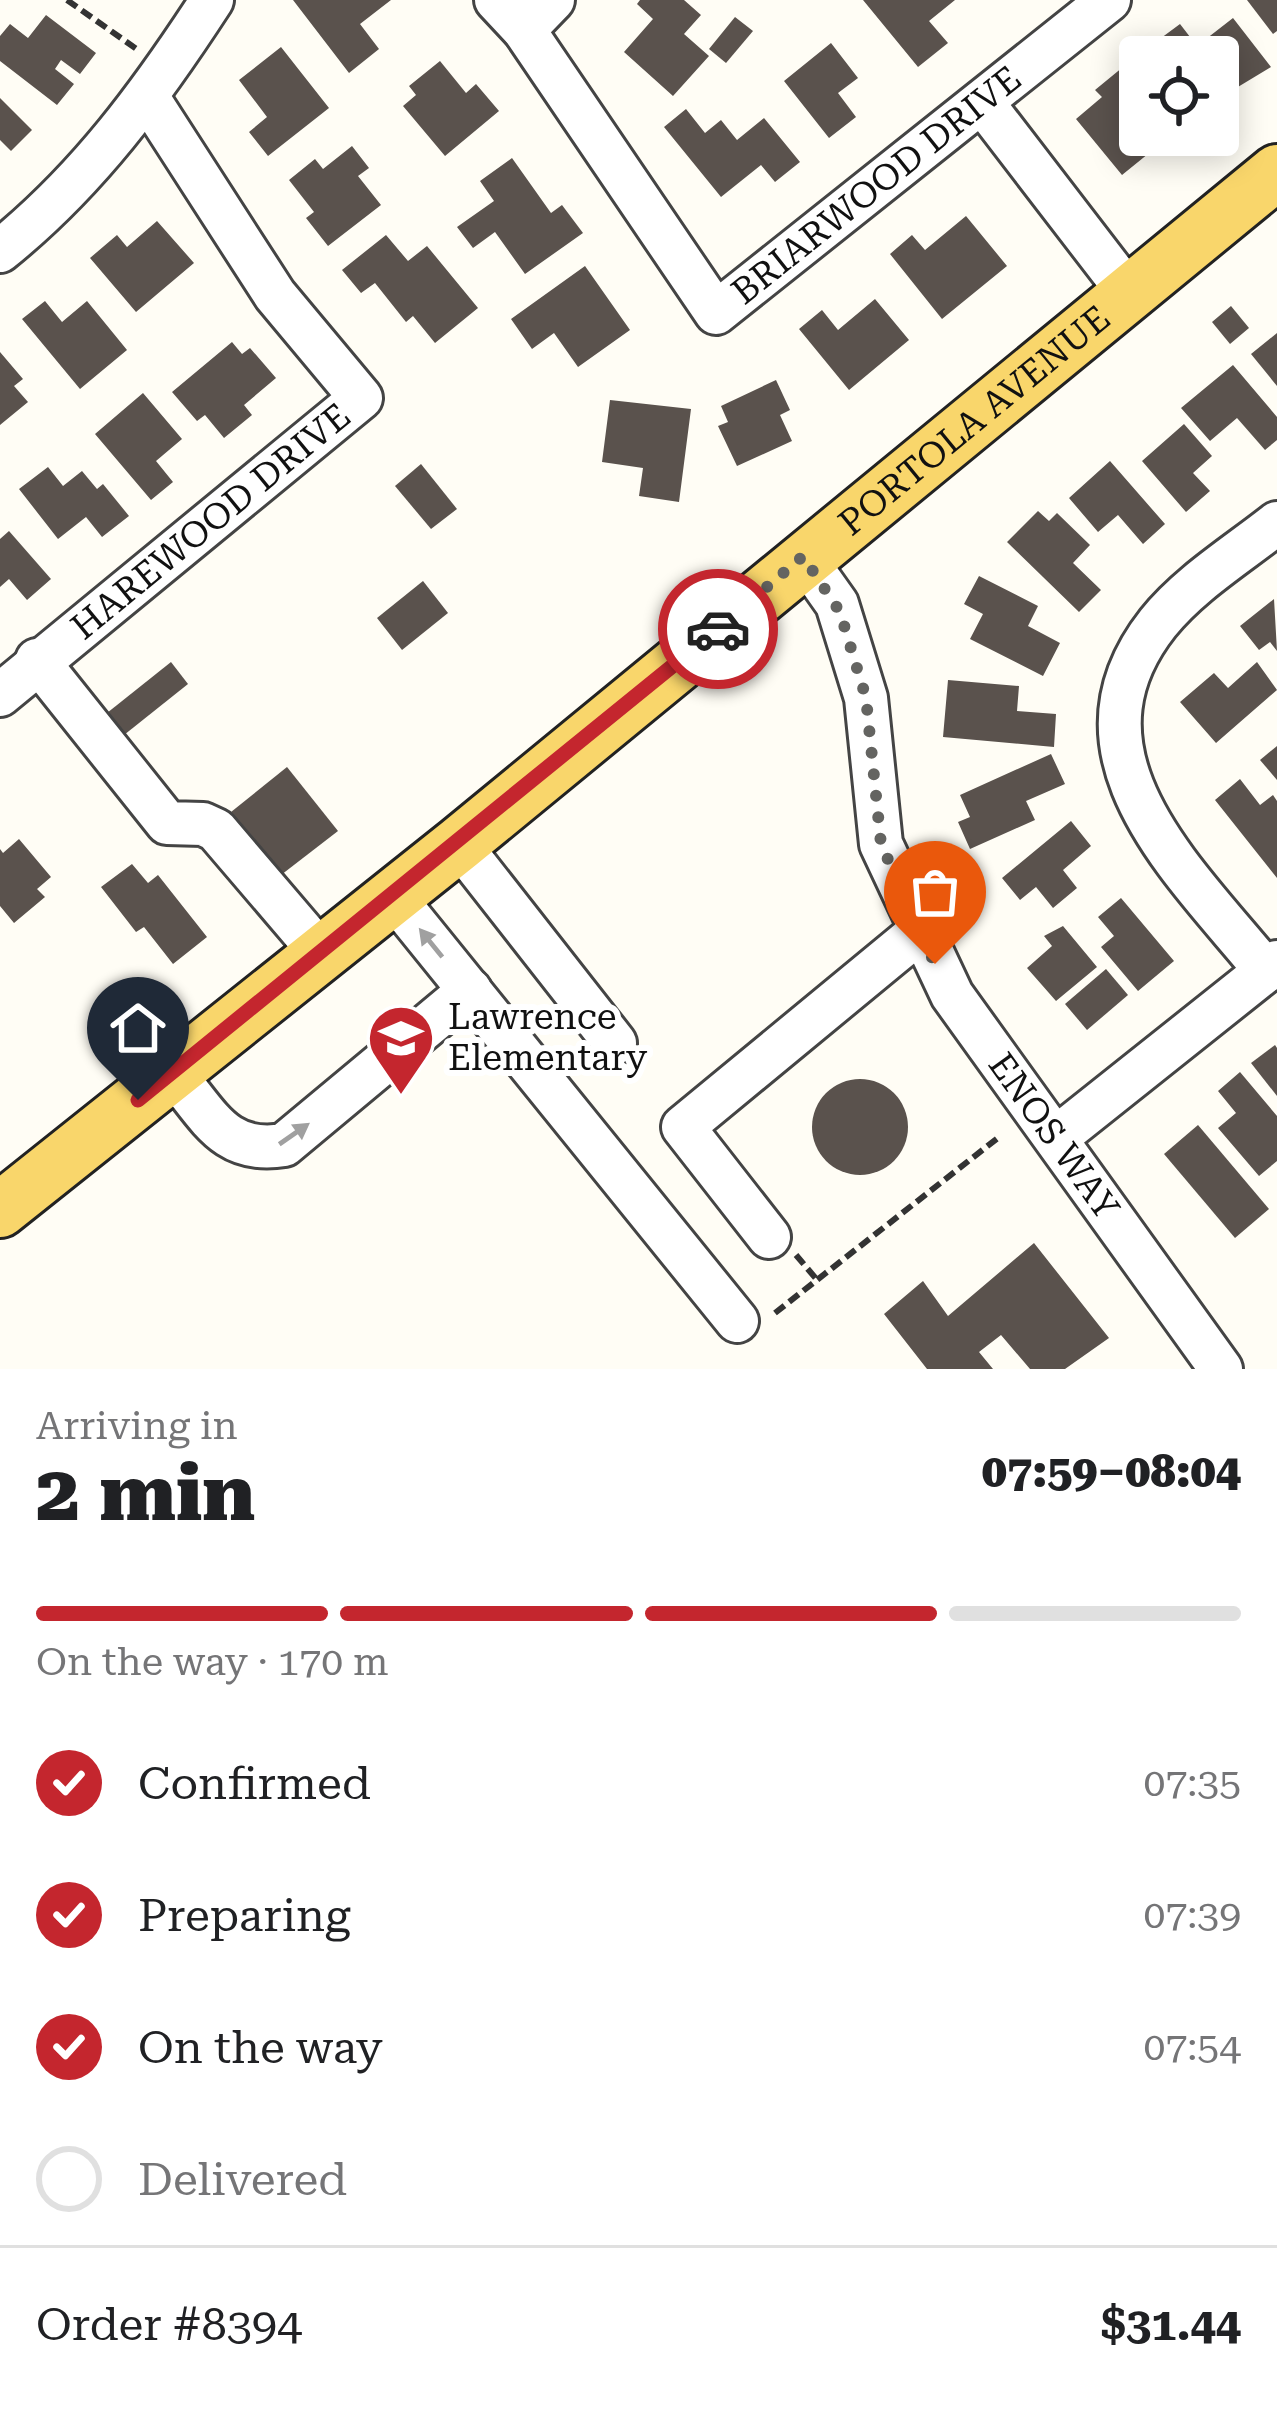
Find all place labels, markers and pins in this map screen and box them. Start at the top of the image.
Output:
pin [884,841,986,964]
pin [87,977,189,1100]
place label: Lawrence Elementary [448,996,648,1079]
school or university icon: Lawrence Elementary [366,1003,436,1097]

